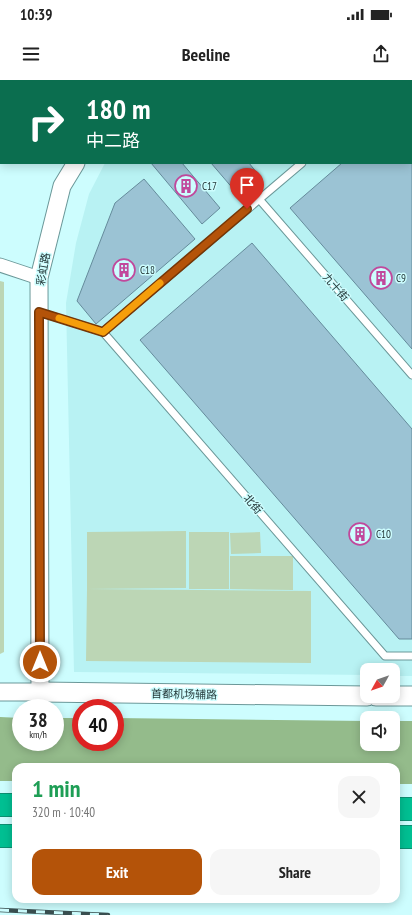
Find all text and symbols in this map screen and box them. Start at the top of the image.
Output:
text: 10:39 [20,5,52,24]
icon: menu [20,43,42,65]
text: Beeline [182,43,230,66]
icon: share [370,43,392,65]
text: 180 m [86,90,150,127]
icon: right [20,96,72,148]
text: 中二路 [86,129,140,152]
pin [230,168,264,209]
building icon: C17 [173,173,199,199]
icon: arrive [236,174,258,196]
place label: C17 [202,179,217,193]
street label: 彩虹路 [33,252,53,286]
building icon: C18 [111,257,137,283]
place label: C18 [140,263,155,277]
building icon: C9 [368,265,394,291]
street label: 九十街 [320,270,352,304]
place label: C9 [396,271,406,285]
street label: 北街 [241,491,265,517]
building icon: C10 [347,521,373,547]
place label: C10 [376,527,391,541]
position arrow [19,641,61,683]
north arrow [360,663,400,703]
map controls [360,663,400,751]
street label: 首都机场辅路 [151,686,217,702]
speed limit sign: 40 [72,699,124,751]
text: 38 [28,707,48,733]
button: sound [360,711,400,751]
text: km/h [29,728,47,741]
text: 1 min [32,773,80,804]
button: close [338,776,380,818]
text: 320 m · 10:40 [32,804,95,821]
button: Exit [32,849,202,895]
button: Share [210,849,380,895]

